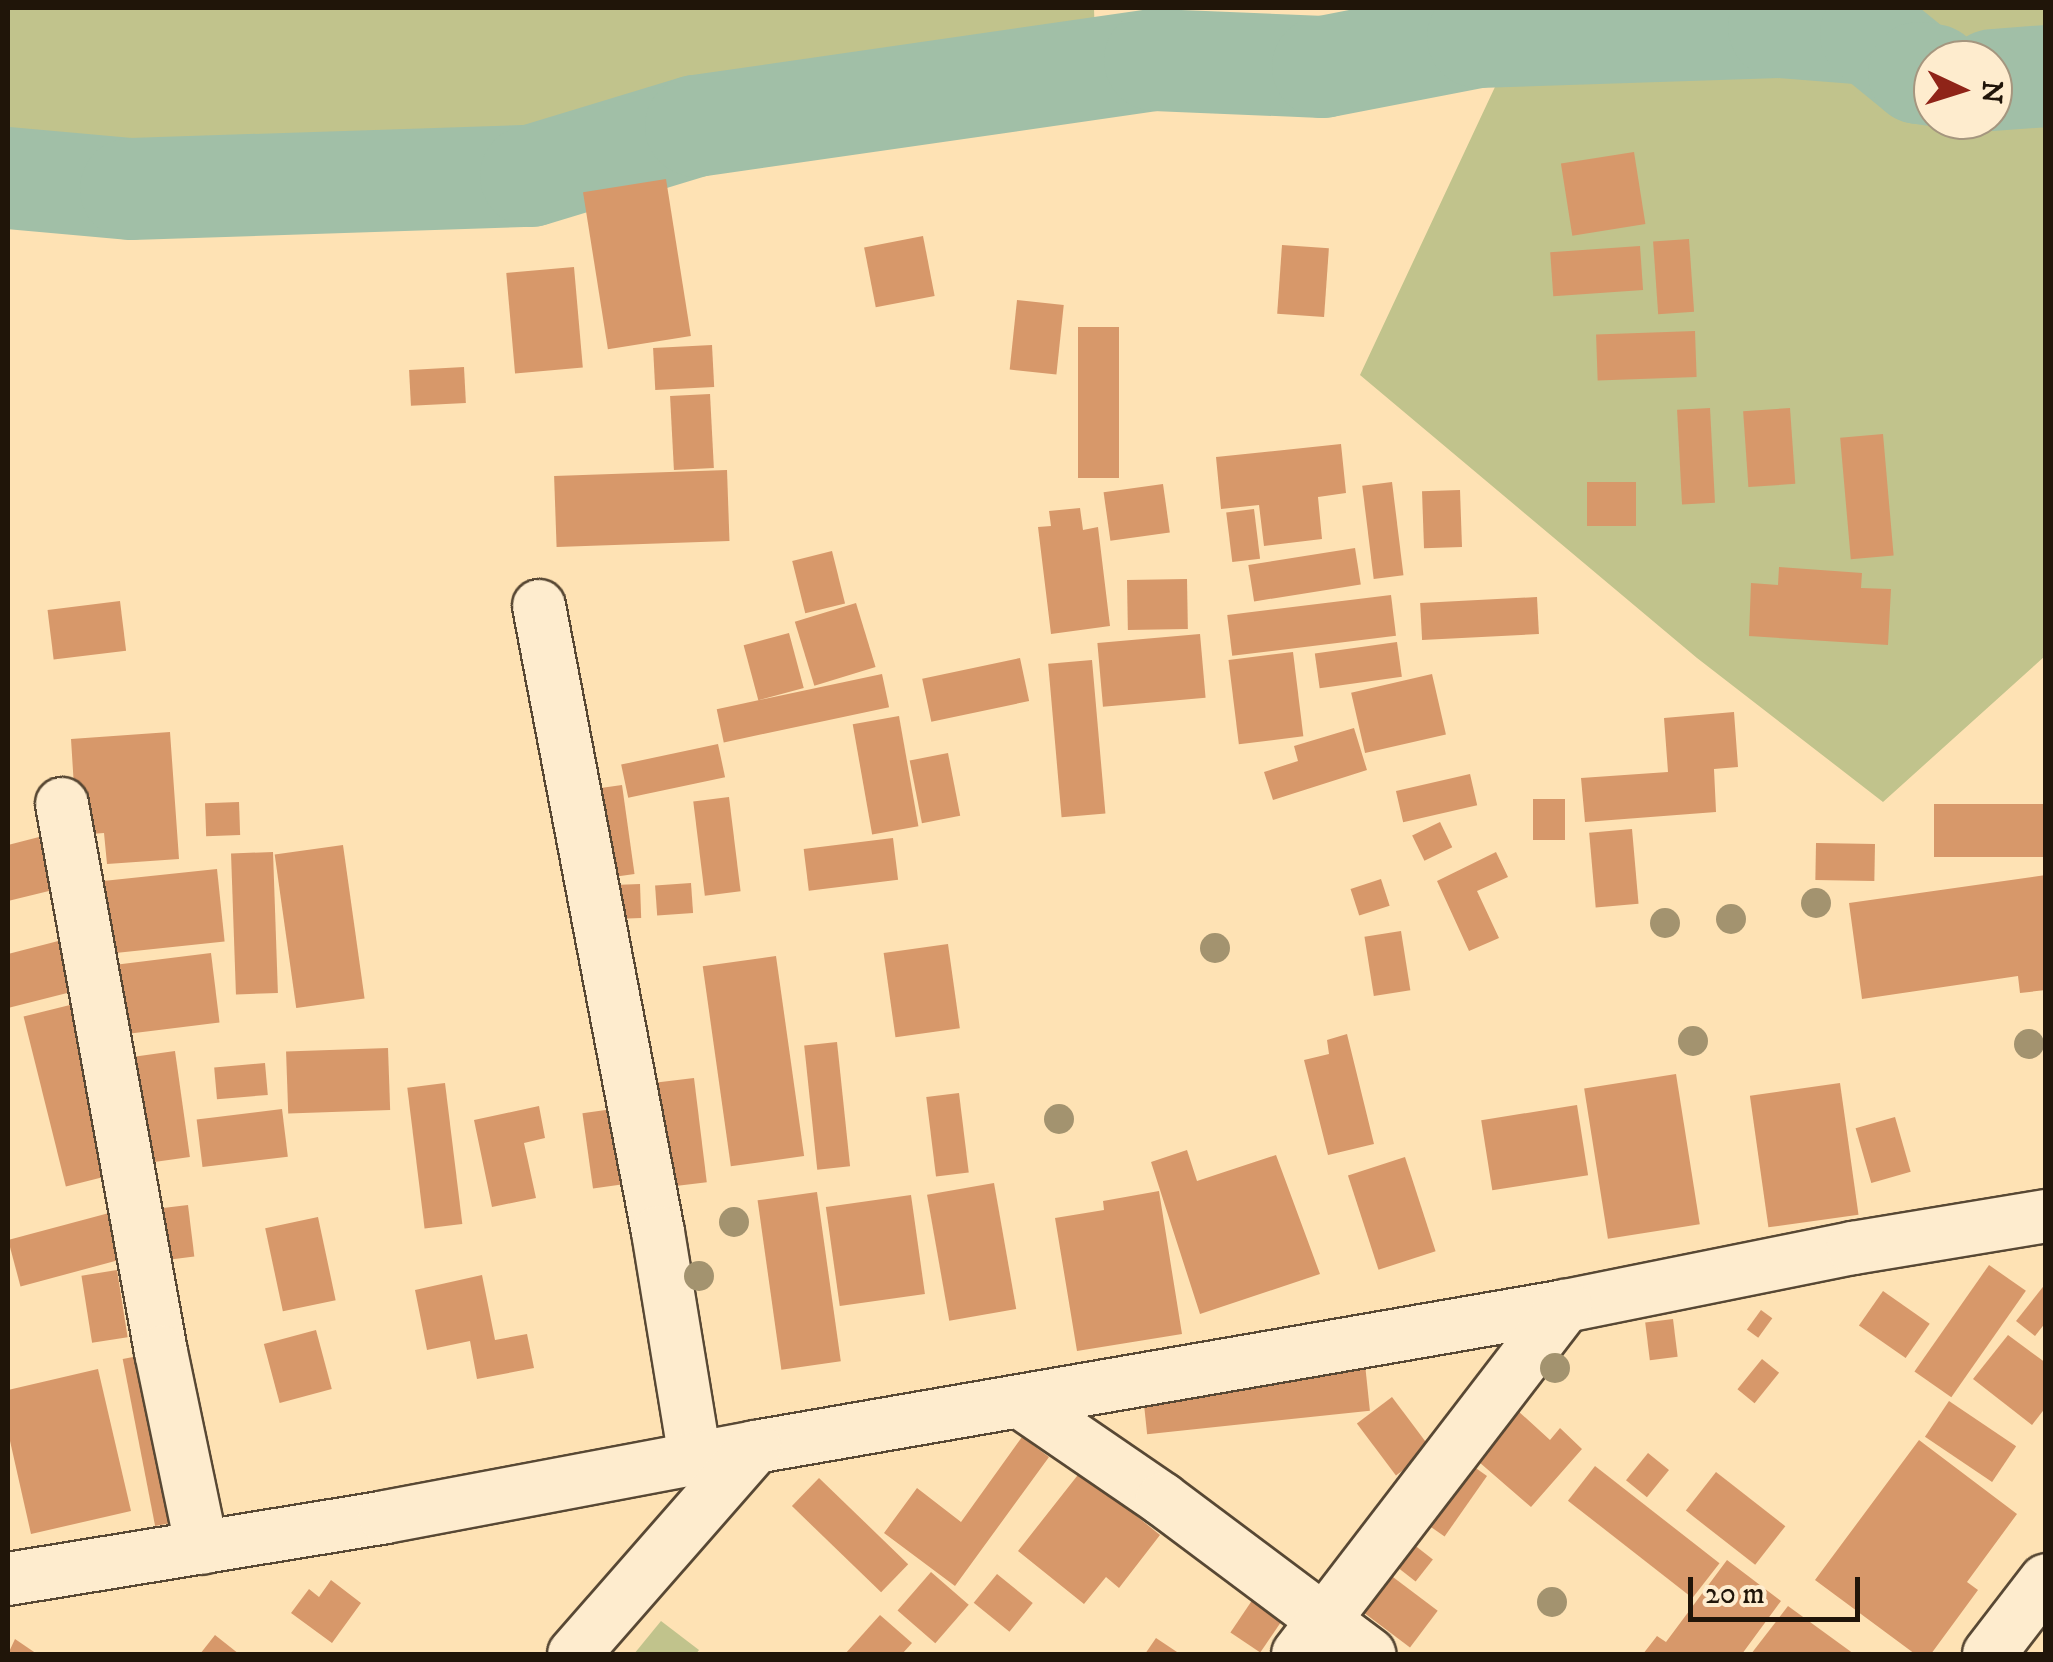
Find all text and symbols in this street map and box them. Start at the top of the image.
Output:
north arrow [1913,40,2013,140]
text: N [1973,79,2010,105]
scale bar [1693,1557,1866,1619]
text: 20 m [1705,1576,1765,1613]

